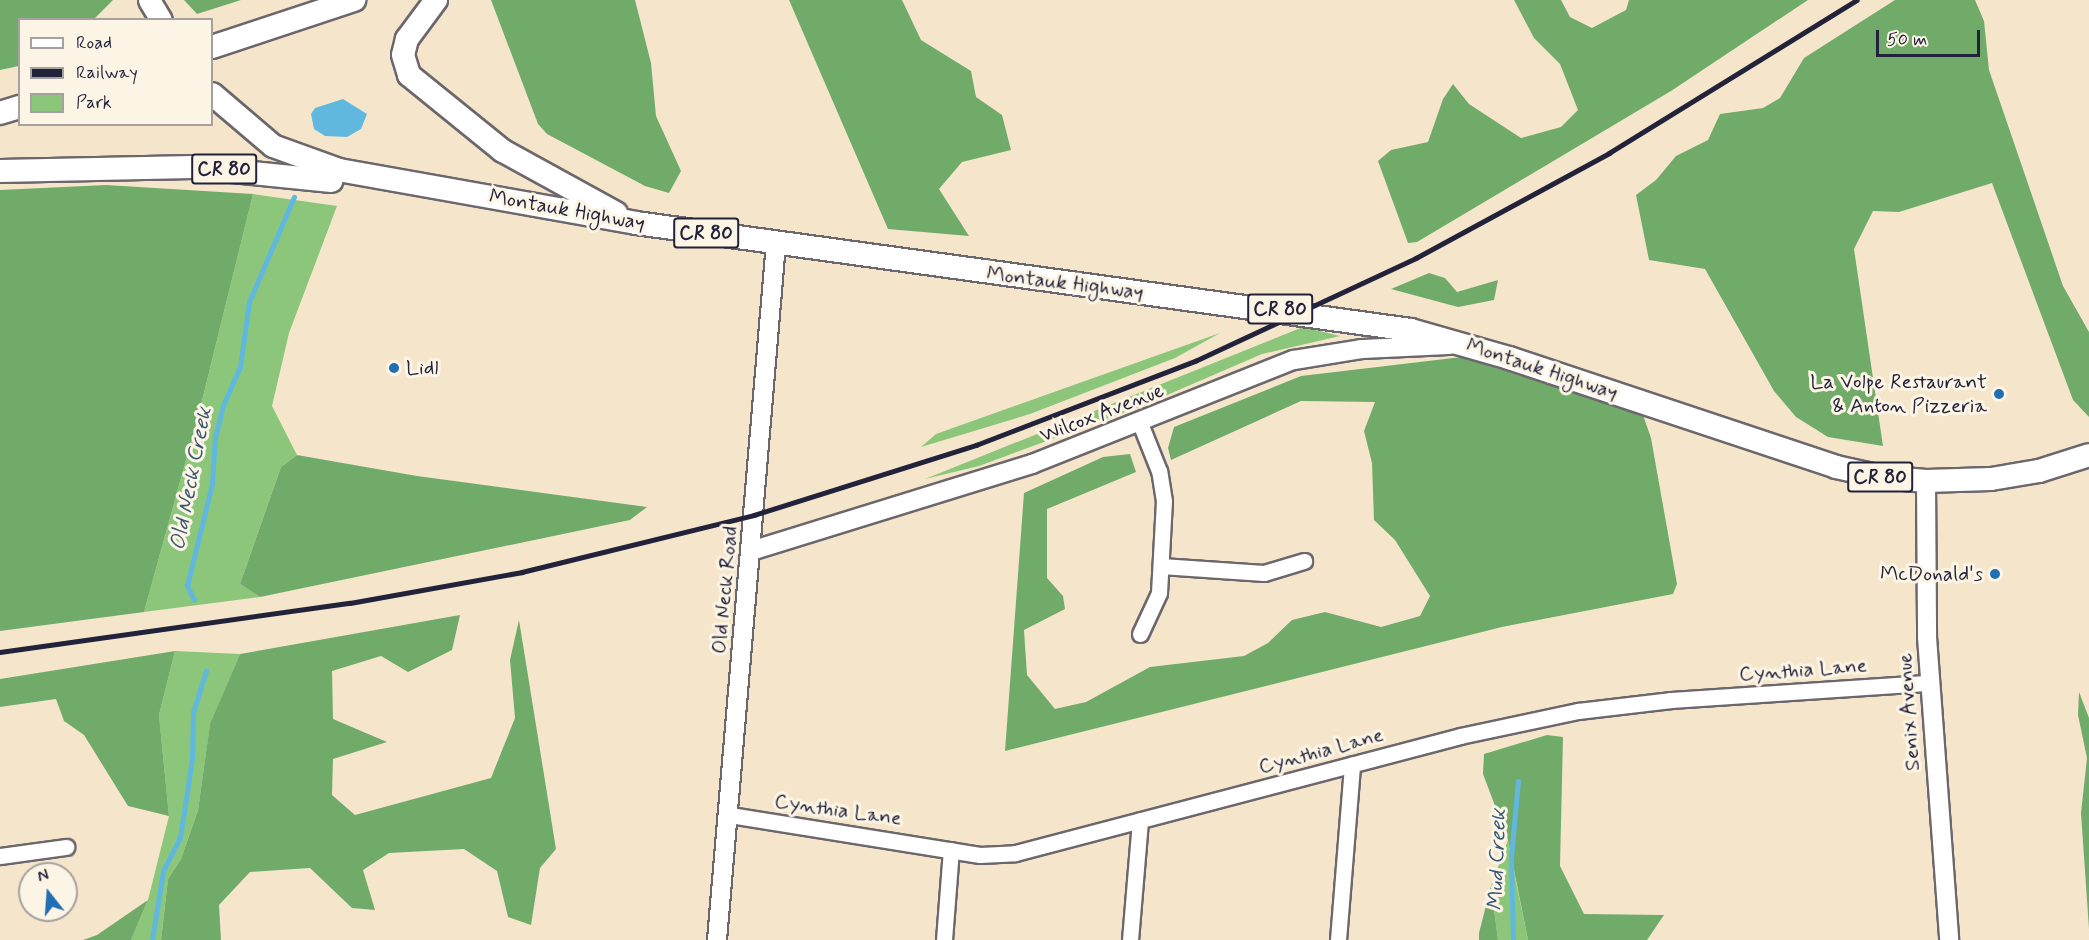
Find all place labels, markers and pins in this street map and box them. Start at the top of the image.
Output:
place label: Lidl [406,355,438,381]
marker: Lidl [387,361,401,375]
place label: La Volpe Restaurant & Anton Pizzeria [1810,369,1987,419]
marker: La Volpe Restaurant & Anton Pizzeria [1992,387,2006,401]
place label: McDonald's [1880,561,1983,587]
marker: McDonald's [1988,567,2002,581]

